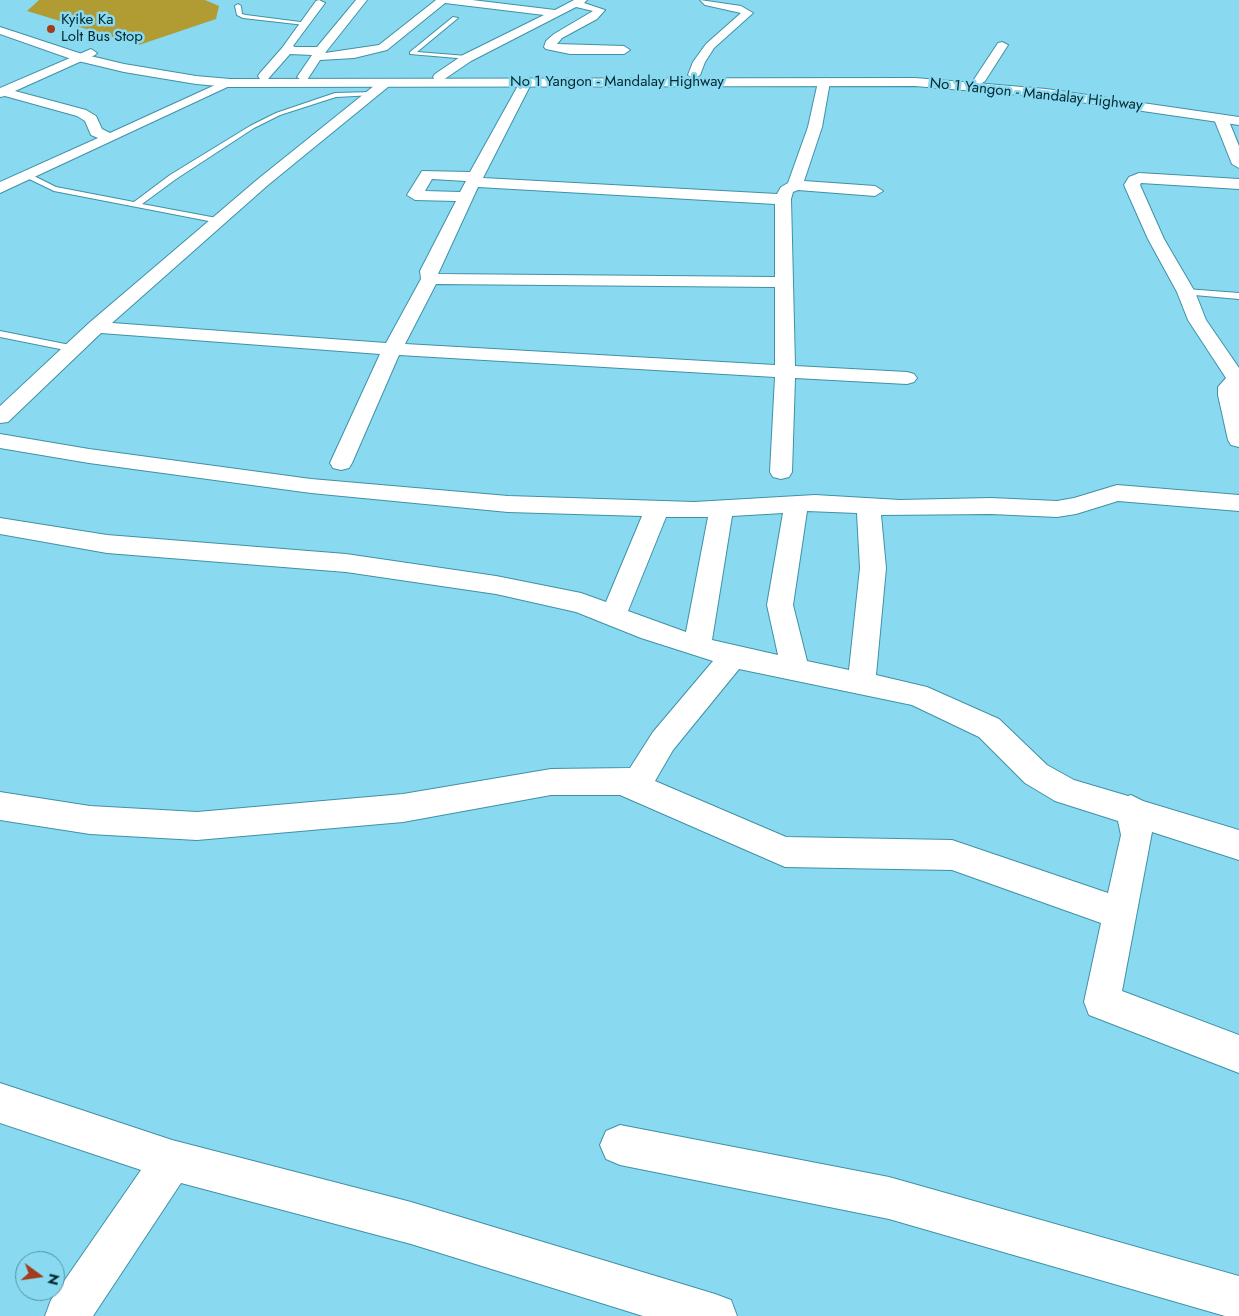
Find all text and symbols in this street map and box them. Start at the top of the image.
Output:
place label: Kyike Ka Lolt Bus Stop [61,11,143,46]
marker: Kyike Ka Lolt Bus Stop [45,23,57,35]
street label: No 1 Yangon - Mandalay Highway [510,73,724,91]
street label: No 1 Yangon - Mandalay Highway [929,75,1143,115]
north arrow [15,1251,65,1301]
text: N [43,1272,65,1287]

